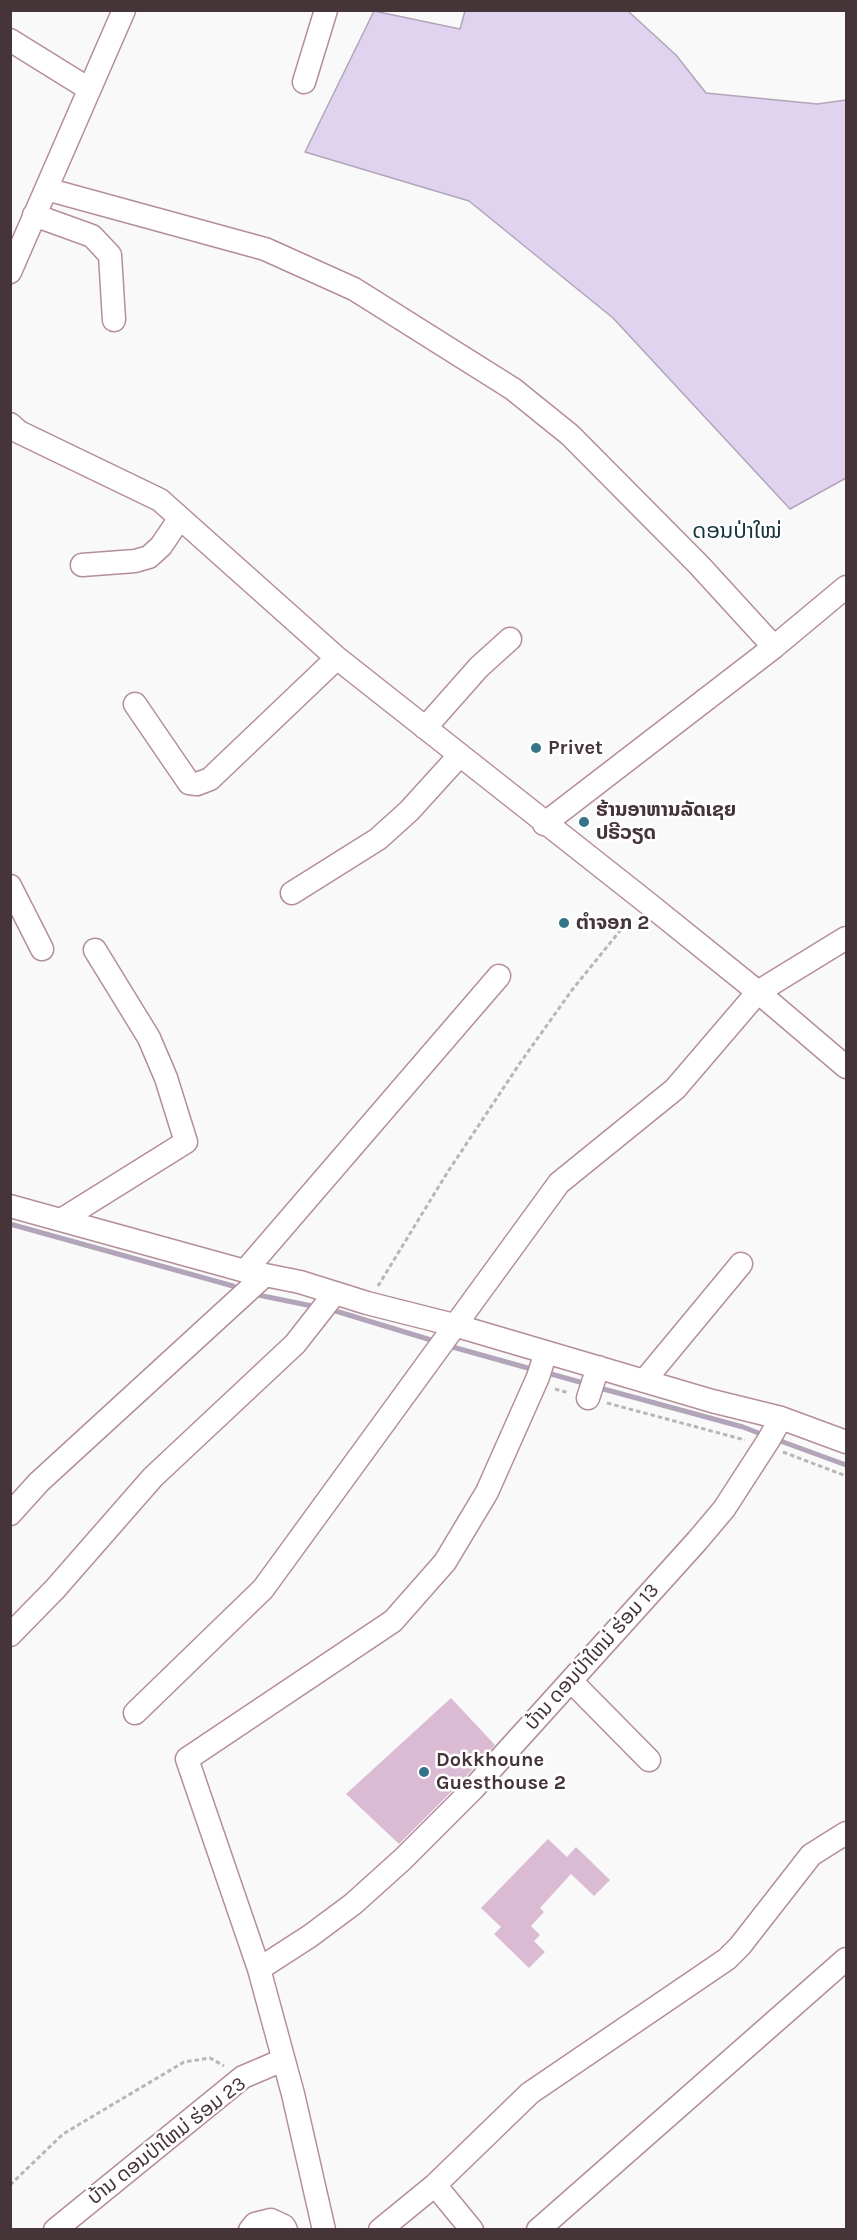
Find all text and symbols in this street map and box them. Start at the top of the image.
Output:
district label: ດອນປ່າໃໝ່ [692,519,782,545]
place label: Privet [548,736,603,760]
marker: Privet [529,741,543,755]
place label: ຮ້ານອາຫານລັດເຊຍ ປຣີວຽດ [596,798,736,845]
marker: ຮ້ານອາຫານລັດເຊຍ ປຣີວຽດ [577,815,591,829]
place label: ຕຳຈອກ 2 [576,911,649,935]
marker: ຕຳຈອກ 2 [557,916,571,930]
street label: ບ້ານ ດອນປ່າໃຫມ່ ຮ່ອມ 13 [520,1579,664,1735]
place label: Dokkhoune Guesthouse 2 [436,1748,566,1795]
marker: Dokkhoune Guesthouse 2 [417,1765,431,1779]
street label: ບ້ານ ດອນປ່າໃຫມ່ ຮ່ອມ 23 [83,2072,251,2210]

